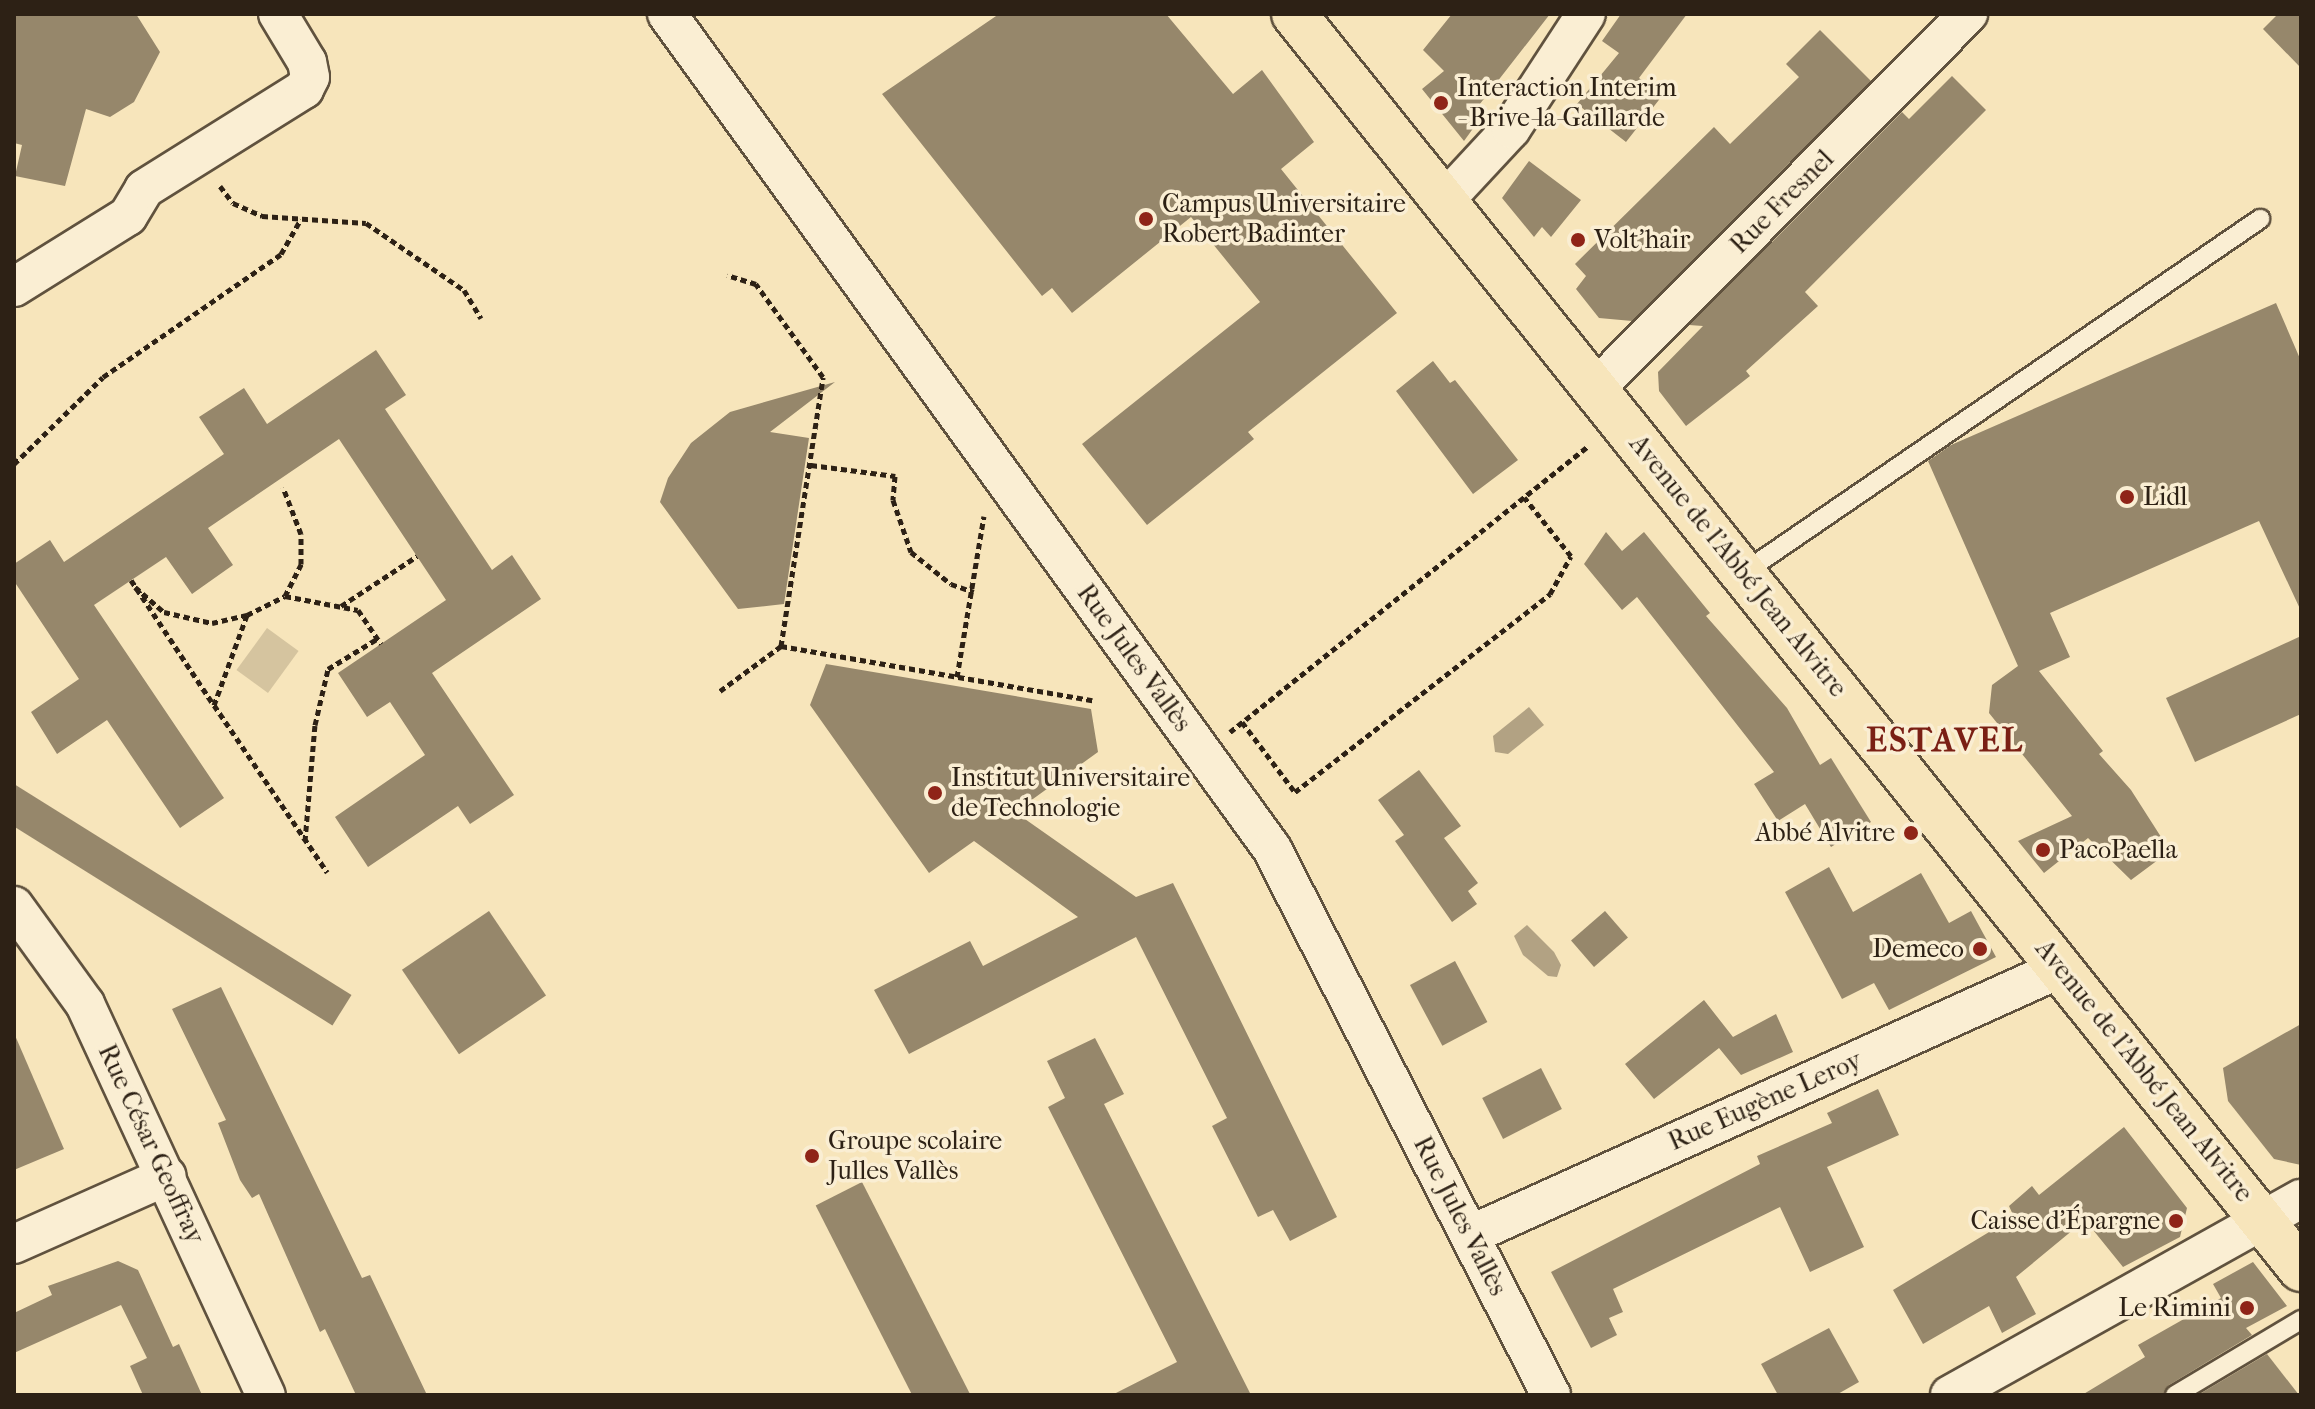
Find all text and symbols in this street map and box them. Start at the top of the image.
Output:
place label: Interaction Interim - Brive-la-Gaillarde [1457,72,1677,134]
marker: Interaction Interim - Brive-la-Gaillarde [1432,94,1450,112]
street label: Rue Fresnel [1724,144,1840,260]
place label: Campus Universitaire Robert Badinter [1162,188,1406,250]
marker: Campus Universitaire Robert Badinter [1137,210,1155,228]
place label: Volt'hair [1594,224,1690,256]
marker: Volt'hair [1569,231,1587,249]
street label: Avenue de l'Abbé Jean Alvitre [1623,429,1853,703]
place label: Lidl [2143,481,2187,513]
marker: Lidl [2118,488,2136,506]
street label: Rue Jules Vallès [1070,578,1198,738]
district label: ESTAVEL [1866,721,2024,761]
place label: Institut Universitaire de Technologie [951,762,1190,824]
marker: Institut Universitaire de Technologie [926,784,944,802]
place label: Abbé Alvitre [1755,817,1895,849]
marker: Abbé Alvitre [1902,824,1920,842]
place label: PacoPaella [2059,834,2177,866]
marker: PacoPaella [2034,841,2052,859]
place label: Demeco [1872,933,1964,965]
street label: Avenue de l'Abbé Jean Alvitre [2029,934,2259,1208]
marker: Demeco [1971,940,1989,958]
street label: Rue César Geoffray [91,1039,211,1249]
street label: Rue Eugène Leroy [1664,1044,1866,1158]
place label: Groupe scolaire Julles Vallès [828,1125,1002,1186]
street label: Rue Jules Vallès [1406,1131,1514,1301]
marker: Groupe scolaire Julles Vallès [803,1147,821,1165]
place label: Caisse d'Épargne [1971,1205,2160,1237]
marker: Caisse d'Épargne [2167,1212,2185,1230]
place label: Le Rimini [2118,1292,2231,1324]
marker: Le Rimini [2238,1299,2256,1317]

